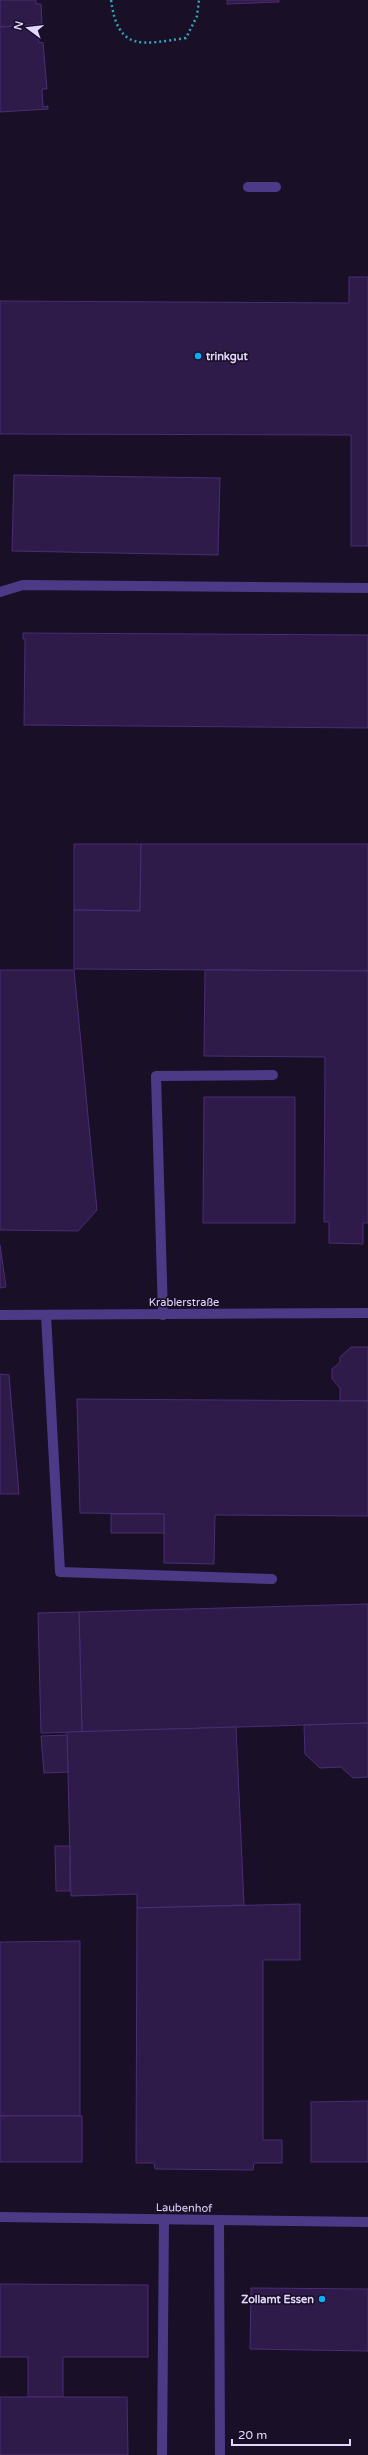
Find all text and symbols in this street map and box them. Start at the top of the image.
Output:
north arrow [8,8,48,48]
text: N [11,20,26,31]
place label: trinkgut [205,350,248,364]
marker: trinkgut [193,351,203,361]
street label: Krablerstraße [149,1296,219,1309]
street label: Laubenhof [156,2201,213,2215]
place label: Zollamt Essen [241,2293,314,2306]
marker: Zollamt Essen [317,2294,327,2304]
scale bar [232,2421,350,2447]
text: 20 m [238,2428,267,2442]

